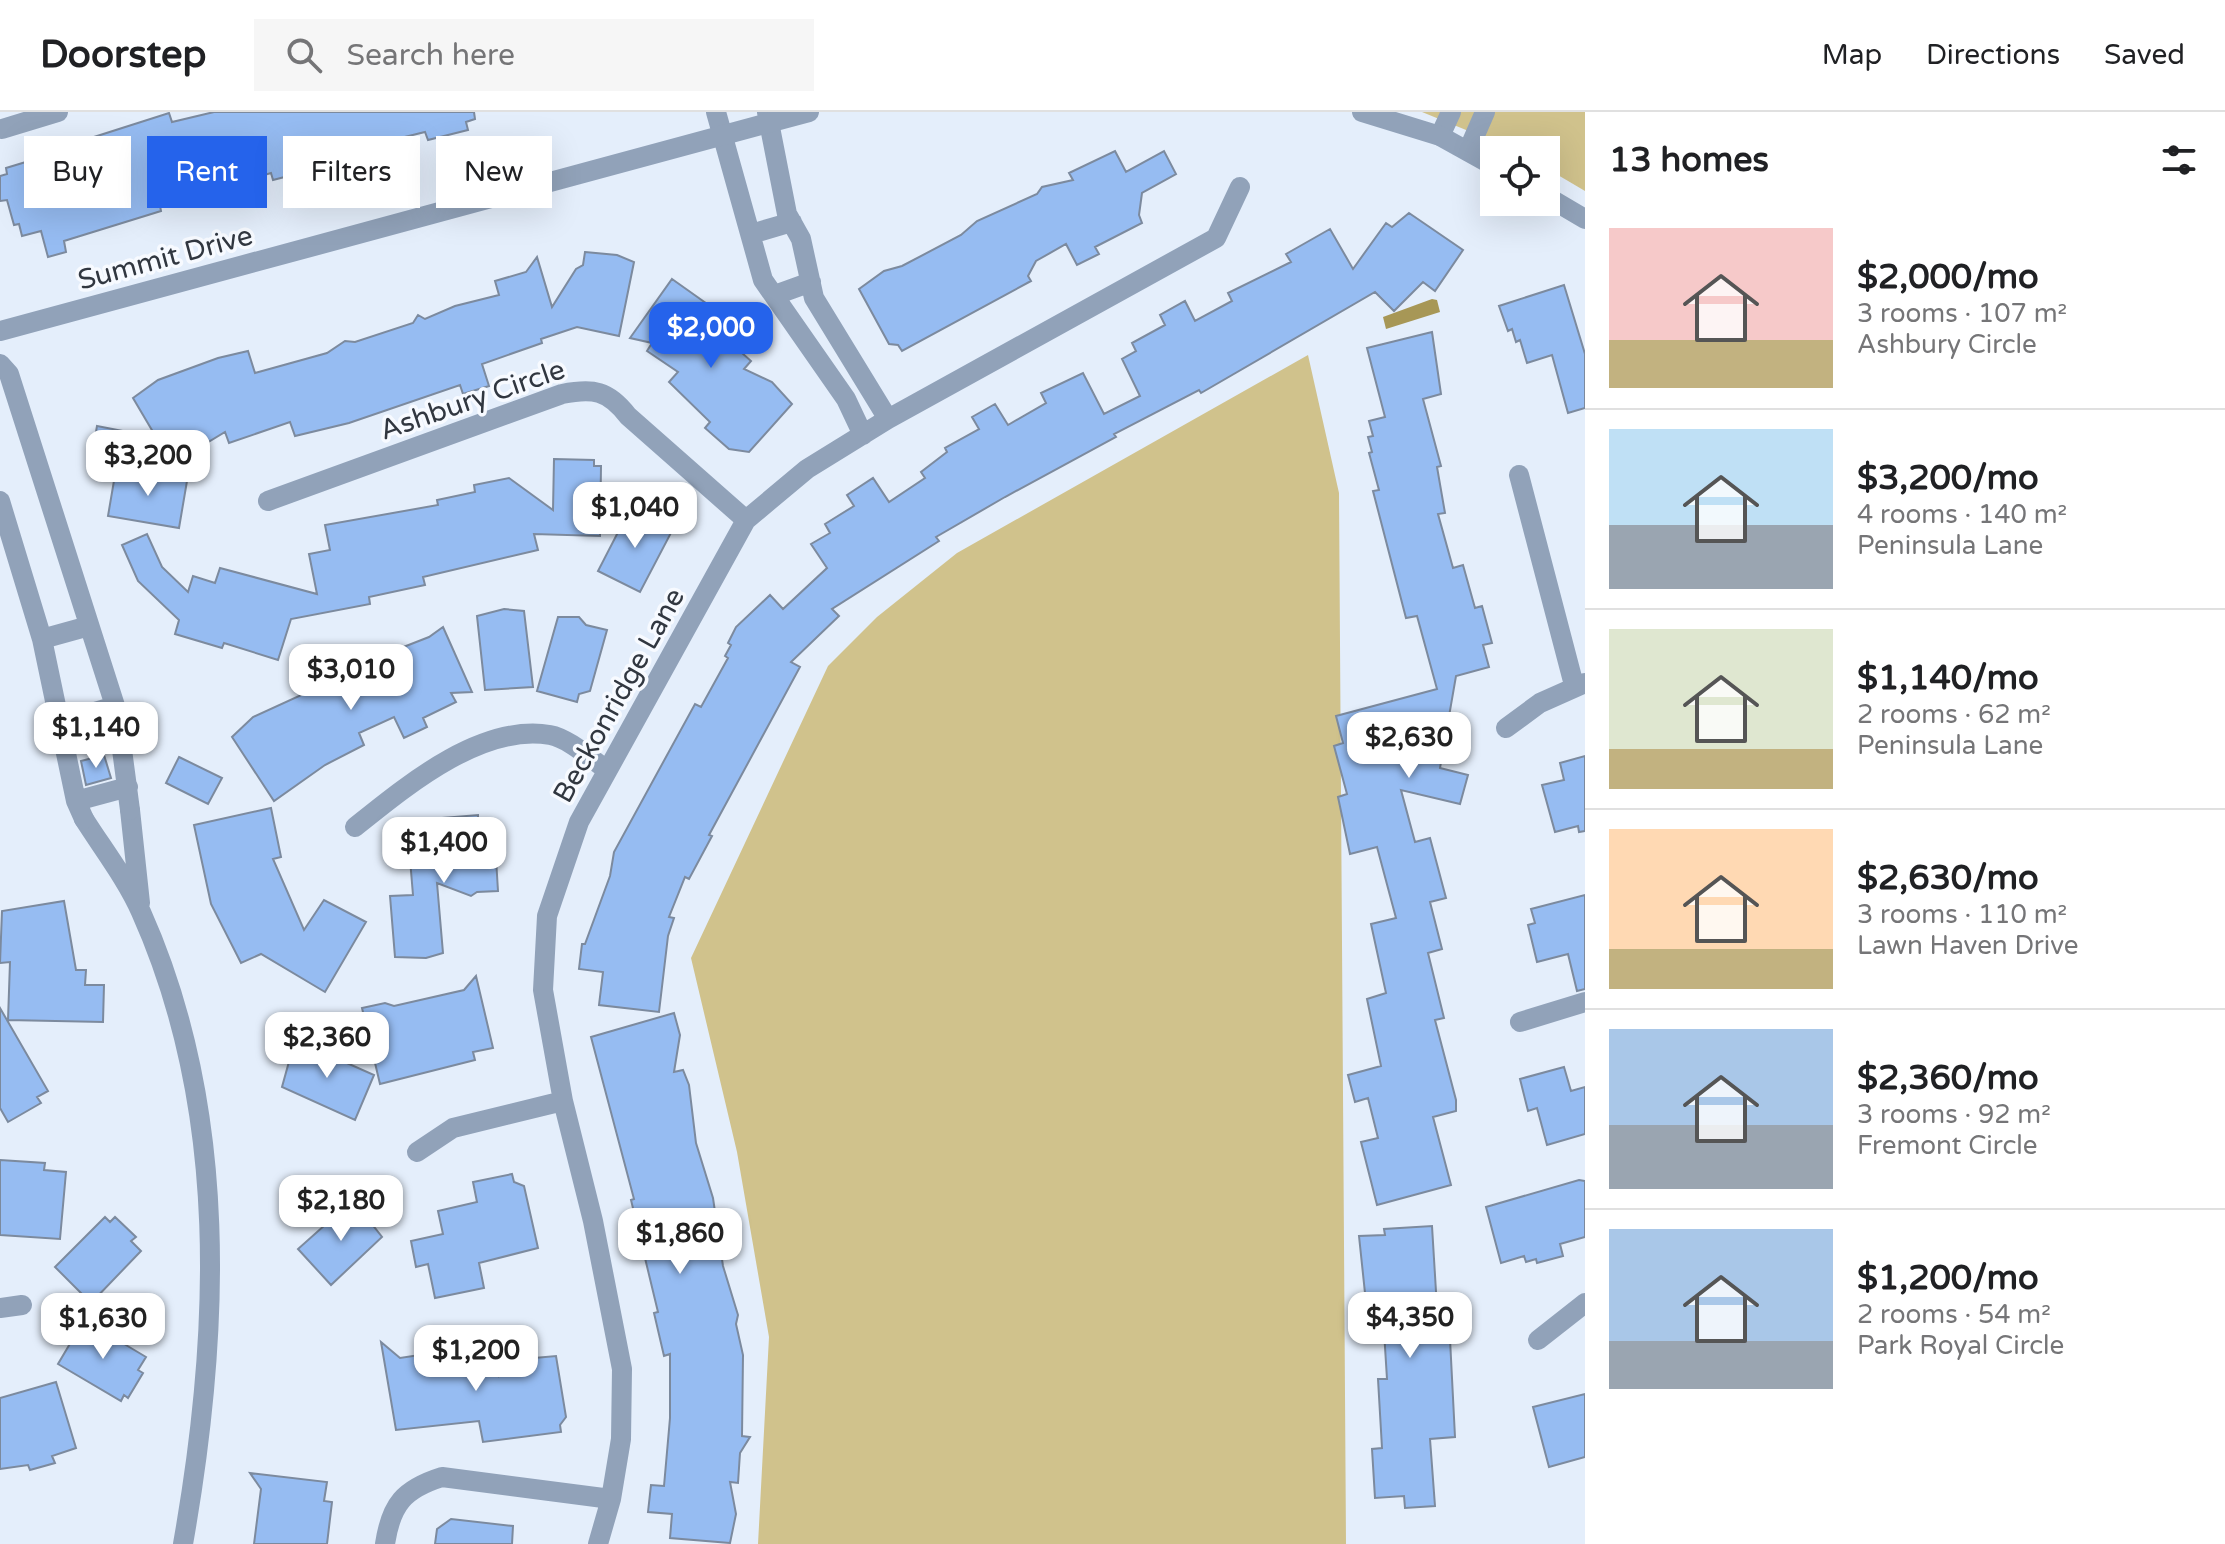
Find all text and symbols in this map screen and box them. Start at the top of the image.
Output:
search box [254,19,814,91]
text: Doorstep [40,32,206,78]
icon: search [282,33,326,77]
text: Search here [346,37,515,74]
text: Map [1822,38,1882,72]
text: Directions [1926,38,2060,72]
text: Saved [2104,38,2185,72]
chip: Buy [24,136,131,208]
chip: Rent [147,136,267,208]
chip: Filters [283,136,420,208]
chip: New [436,136,552,208]
map controls [1480,136,1560,216]
button: locate [1480,136,1560,216]
icon: filters [2157,138,2201,182]
text: 13 homes [1609,140,1769,181]
street label: Summit Drive [74,218,256,298]
text: $2,000/mo [1857,257,2039,298]
icon: home [1673,260,1769,356]
text: 3 rooms · 107 m² [1857,298,2067,329]
pin: $2,000 [646,302,776,370]
text: $2,000 [667,312,755,343]
text: Ashbury Circle [1857,329,2037,360]
street label: Ashbury Circle [375,352,569,448]
pin: $3,200 [83,430,213,498]
text: $3,200 [104,440,192,471]
text: $3,200/mo [1857,458,2039,499]
icon: home [1673,461,1769,557]
pin: $1,040 [570,482,700,550]
text: $1,040 [591,492,679,523]
text: 4 rooms · 140 m² [1857,499,2067,530]
text: Peninsula Lane [1857,530,2043,561]
street label: Beckonridge Lane [546,582,692,809]
pin: $3,010 [286,644,416,712]
text: $3,010 [307,654,395,685]
text: $1,140/mo [1857,658,2039,699]
icon: home [1673,661,1769,757]
text: 2 rooms · 62 m² [1857,699,2051,730]
pin: $1,140 [31,702,161,770]
text: $1,140 [52,712,140,743]
pin: $2,630 [1344,712,1474,780]
text: $2,630 [1365,722,1453,753]
text: Peninsula Lane [1857,730,2043,761]
pin: $1,400 [379,817,509,885]
text: $1,400 [400,827,488,858]
text: $2,630/mo [1857,858,2039,899]
icon: home [1673,861,1769,957]
text: 3 rooms · 110 m² [1857,899,2067,930]
text: Lawn Haven Drive [1857,930,2079,961]
pin: $2,360 [262,1012,392,1080]
text: $2,360 [283,1022,371,1053]
text: $2,360/mo [1857,1058,2039,1099]
icon: home [1673,1061,1769,1157]
text: 3 rooms · 92 m² [1857,1099,2051,1130]
text: Fremont Circle [1857,1130,2037,1161]
pin: $2,180 [276,1175,406,1243]
text: $2,180 [297,1185,385,1216]
pin: $1,860 [615,1208,745,1276]
text: $1,860 [636,1218,724,1249]
text: $1,200/mo [1857,1258,2039,1299]
icon: home [1673,1261,1769,1357]
pin: $4,350 [1345,1292,1475,1360]
pin: $1,630 [38,1293,168,1361]
text: 2 rooms · 54 m² [1857,1299,2051,1330]
text: $4,350 [1366,1302,1454,1333]
text: $1,630 [59,1303,147,1334]
pin: $1,200 [411,1325,541,1393]
text: Park Royal Circle [1857,1330,2064,1361]
text: $1,200 [432,1335,520,1366]

